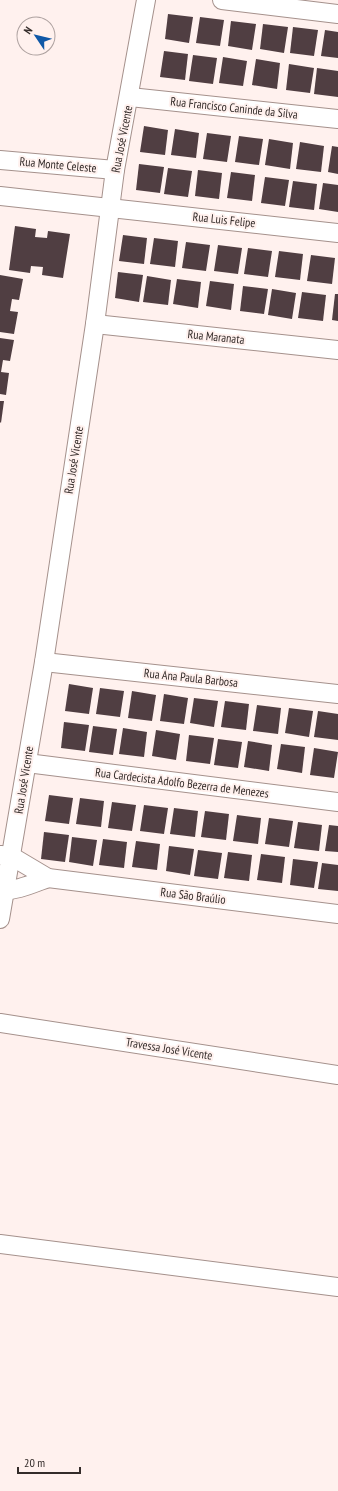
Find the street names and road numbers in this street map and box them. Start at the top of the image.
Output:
street label: Rua Francisco Caninde da Silva [170,93,299,122]
street label: Rua José Vicente [108,104,135,174]
street label: Rua Monte Celeste [19,154,97,175]
street label: Rua Luis Felipe [192,209,256,230]
street label: Rua Maranata [187,326,245,347]
street label: Rua José Vicente [61,425,86,495]
street label: Rua Ana Paula Barbosa [143,665,239,690]
street label: Rua José Vicente [11,745,36,815]
street label: Rua Cardecista Adolfo Bezerra de Menezes [94,764,270,801]
street label: Rua São Braúlio [160,884,226,907]
street label: Travessa José Vicente [125,1034,213,1063]

